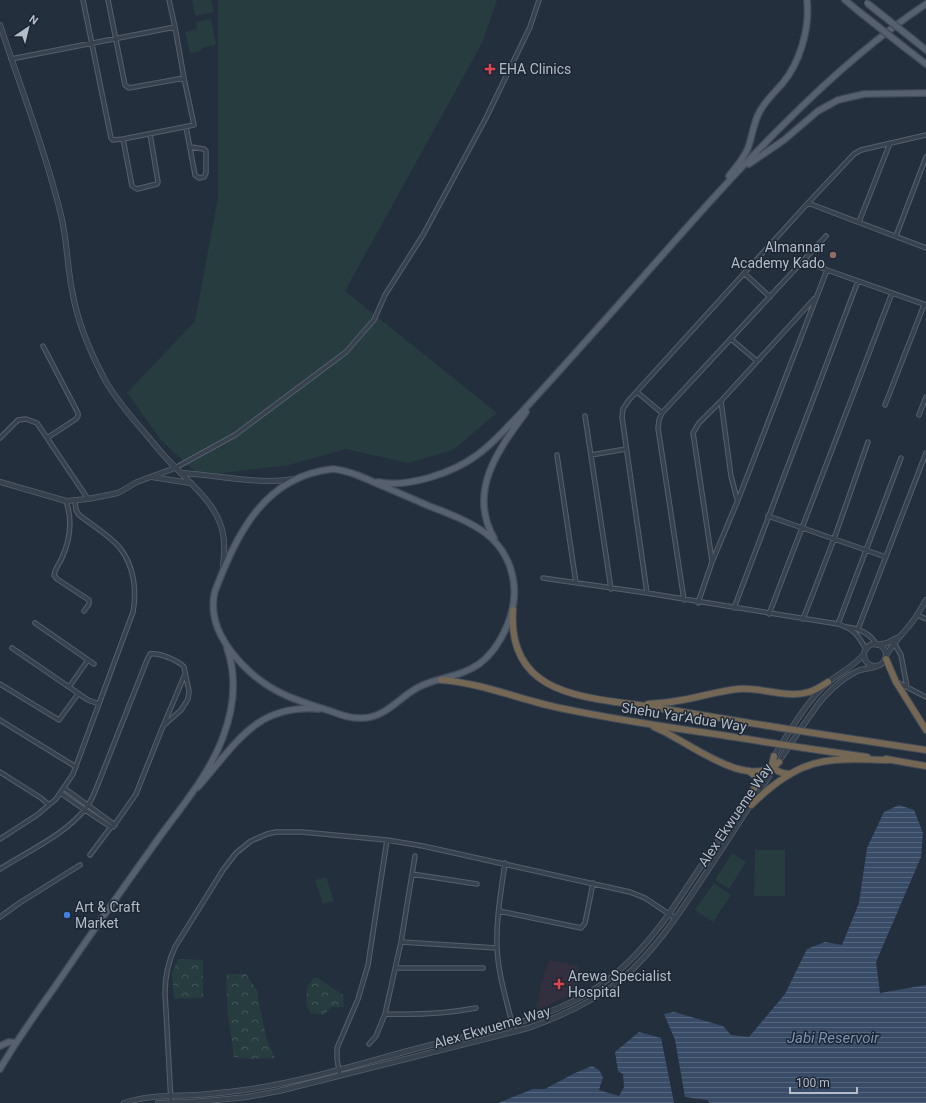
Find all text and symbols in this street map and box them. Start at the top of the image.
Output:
north arrow [8,8,48,48]
text: N [27,13,41,28]
place label: EHA Clinics [499,61,571,77]
marker: EHA Clinics [484,63,496,75]
place label: Almannar Academy Kado [731,239,825,271]
marker: Almannar Academy Kado [828,250,838,260]
street label: Shehu Yar'Adua Way [620,699,748,735]
street label: Alex Ekwueme Way [695,760,776,869]
place label: Art & Craft Market [75,899,141,931]
marker: Art & Craft Market [62,910,72,920]
place label: Arewa Specialist Hospital [568,968,672,1000]
marker: Arewa Specialist Hospital [553,978,565,990]
street label: Alex Ekwueme Way [432,1003,553,1051]
water label: Jabi Reservoir [787,1029,880,1047]
scale bar [790,1069,857,1095]
text: 100 m [796,1076,830,1090]

